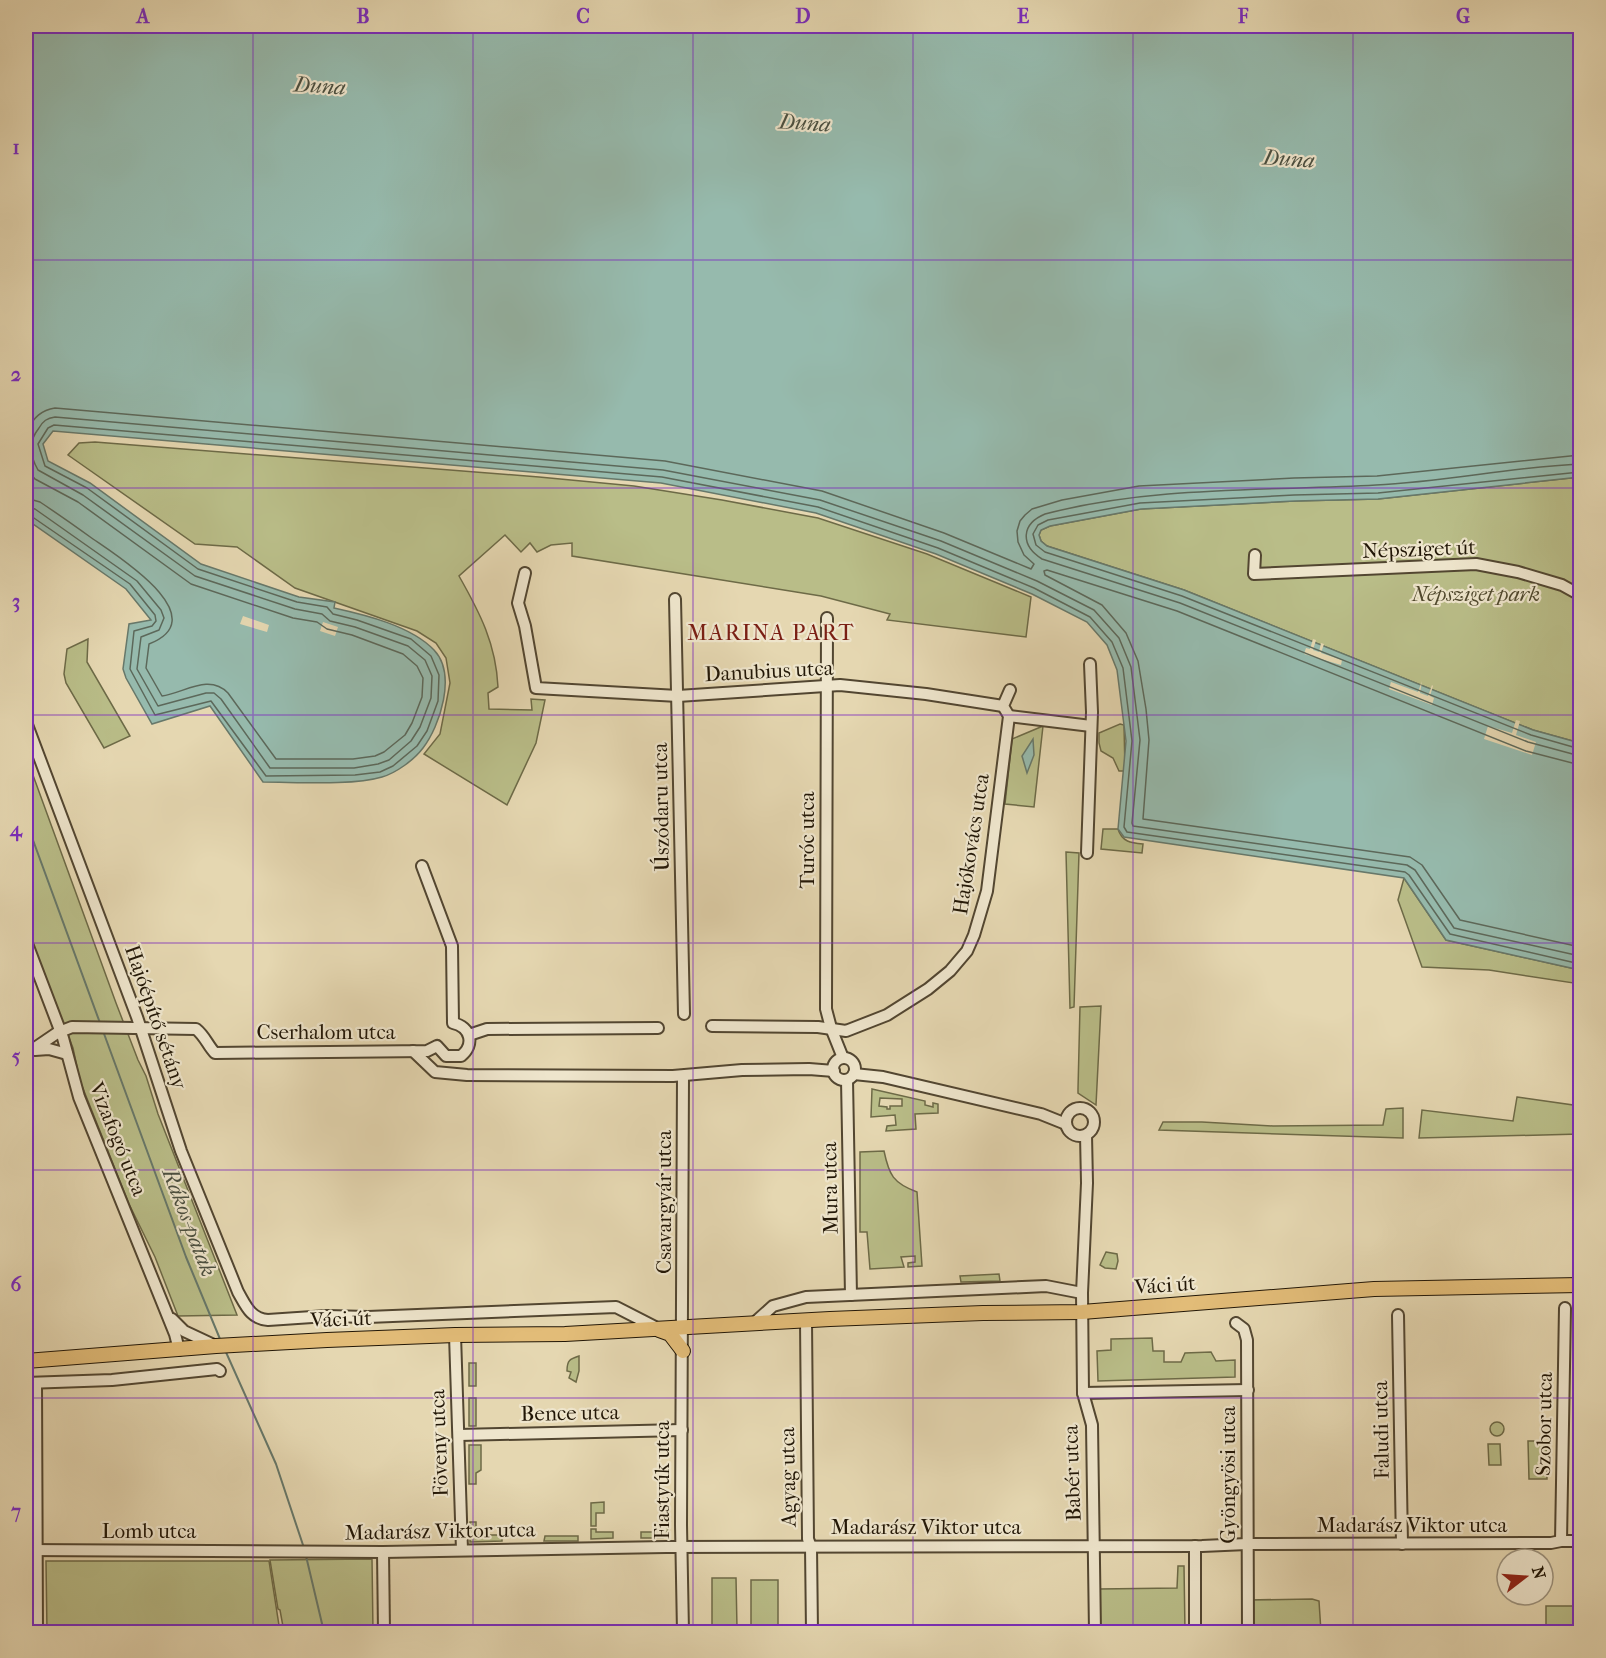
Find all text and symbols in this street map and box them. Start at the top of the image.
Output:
text: A [135,5,151,28]
text: B [356,5,370,28]
text: C [576,5,590,28]
text: D [795,5,811,28]
text: E [1017,5,1029,28]
text: F [1237,5,1249,28]
text: G [1456,5,1470,28]
water label: Duna [291,71,347,101]
water label: Duna [776,108,832,138]
text: 1 [12,136,20,159]
water label: Duna [1260,144,1316,174]
text: 2 [11,363,21,386]
street label: Népsziget út [1362,535,1477,563]
park label: Népsziget park [1411,582,1540,606]
text: 3 [12,590,20,613]
district label: MARINA PART [687,620,855,646]
street label: Danubius utca [704,656,834,686]
street label: Úszódaru utca [648,742,674,872]
street label: Hajókovács utca [948,771,994,916]
street label: Turóc utca [795,791,819,889]
text: 4 [9,818,23,842]
street label: Hajóépítő sétány [120,942,192,1093]
street label: Cserhalom utca [256,1020,396,1044]
text: 5 [12,1045,21,1068]
street label: Vizafogó utca [84,1078,152,1200]
street label: Csavargyár utca [652,1130,676,1274]
street label: Mura utca [817,1141,843,1234]
water label: Rákos-patak [156,1163,222,1280]
street label: Váci út [1133,1271,1197,1299]
text: 6 [11,1273,23,1296]
street label: Váci út [309,1306,373,1332]
street label: Szobor utca [1531,1372,1557,1476]
street label: Faludi utca [1368,1380,1394,1480]
street label: Föveny utca [425,1389,453,1497]
street label: Bence utca [521,1400,620,1426]
street label: Gyöngyösi utca [1216,1406,1240,1544]
street label: Fiastyúk utca [650,1420,674,1540]
street label: Babér utca [1058,1424,1086,1522]
street label: Agyag utca [775,1427,801,1528]
text: 7 [10,1500,21,1523]
street label: Madarász Viktor utca [1317,1513,1508,1537]
street label: Madarász Viktor utca [831,1515,1022,1539]
street label: Madarász Viktor utca [345,1517,536,1545]
street label: Lomb utca [102,1519,197,1543]
north arrow [1495,1547,1555,1607]
text: N [1528,1564,1550,1582]

